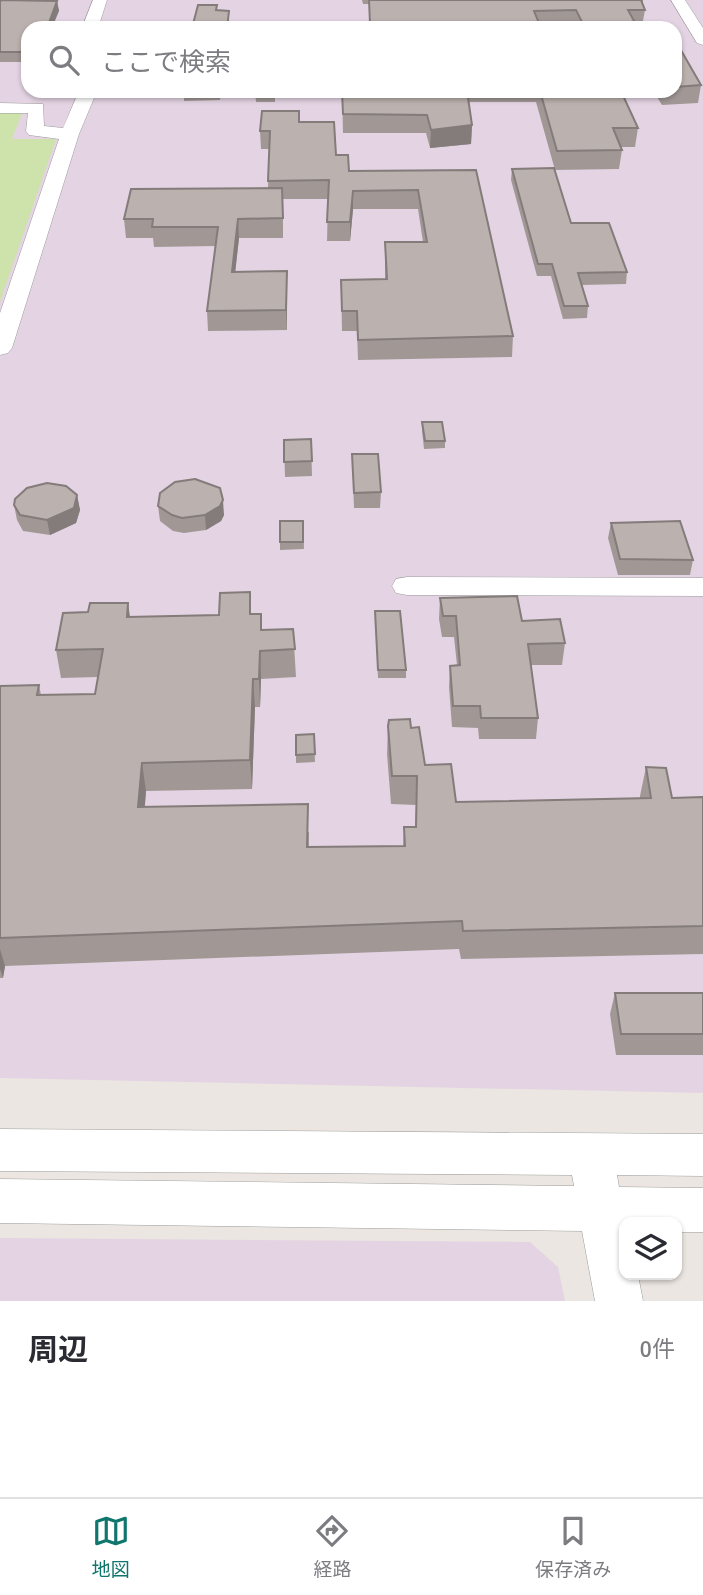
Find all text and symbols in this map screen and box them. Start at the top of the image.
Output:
search box [21,21,682,98]
icon: search [45,41,83,79]
text: ここで検索 [101,47,231,79]
map controls [619,1217,682,1280]
button: layers [619,1217,682,1280]
text: 周辺 [28,1332,88,1369]
text: 0件 [640,1335,675,1364]
tab: 地図 [92,1512,130,1582]
tab: 経路 [313,1512,351,1582]
tab: 保存済み [535,1512,611,1582]

